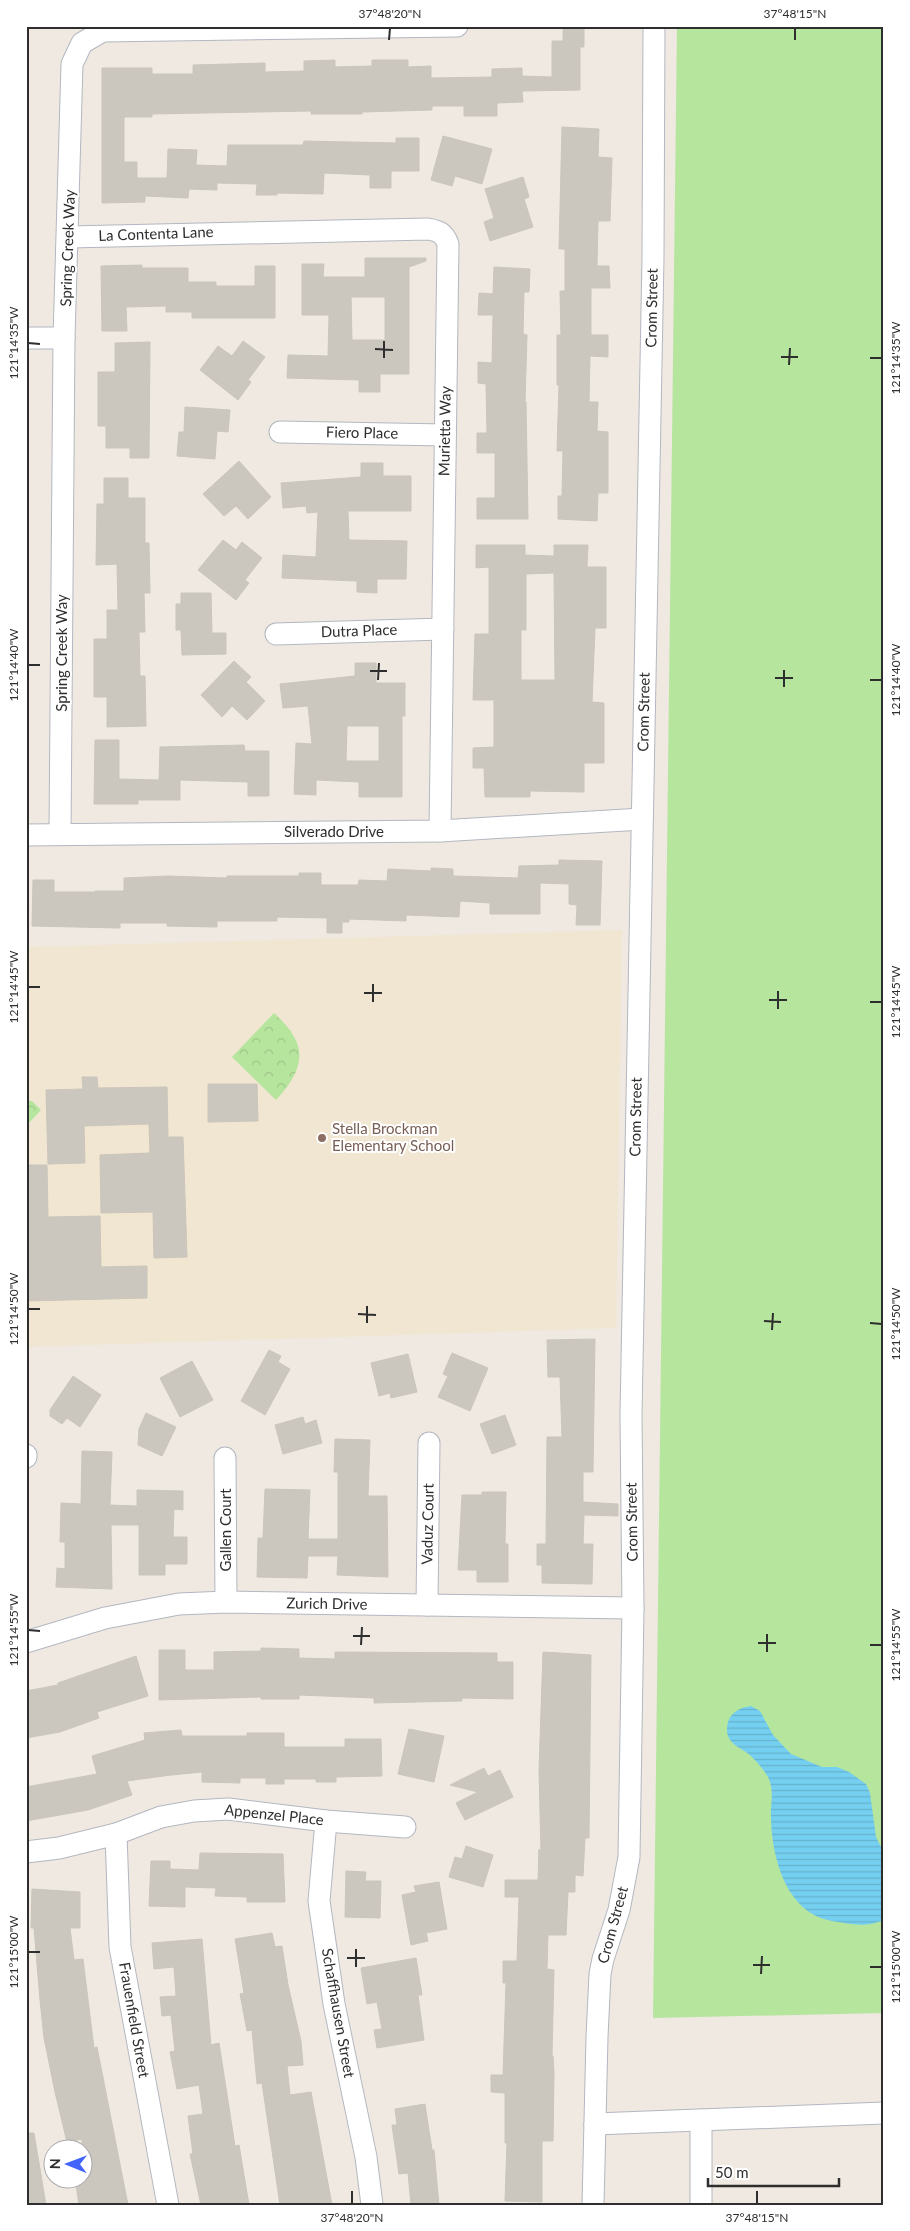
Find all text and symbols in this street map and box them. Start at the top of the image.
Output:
text: 37°48'20"N [359,6,421,21]
text: 37°48'15"N [764,6,826,21]
street label: Spring Creek Way [56,189,78,307]
street label: La Contenta Lane [98,222,214,244]
street label: Crom Street [641,268,661,348]
text: 121°14'35"W [6,306,21,380]
text: 121°14'35"W [888,321,903,395]
street label: Murietta Way [434,386,454,476]
street label: Fiero Place [326,422,398,442]
street label: Spring Creek Way [52,594,70,712]
street label: Dutra Place [320,620,398,640]
text: 121°14'40"W [6,628,21,702]
text: 121°14'40"W [888,643,903,717]
street label: Crom Street [633,672,653,752]
street label: Silverado Drive [284,822,384,840]
text: 121°14'45"W [6,950,21,1024]
text: 121°14'45"W [888,965,903,1039]
street label: Crom Street [625,1077,645,1157]
place label: Stella Brockman Elementary School [332,1119,454,1154]
marker: Stella Brockman Elementary School [316,1132,328,1144]
text: 121°14'50"W [6,1272,21,1346]
text: 121°14'50"W [888,1287,903,1361]
street label: Vaduz Court [417,1482,437,1565]
street label: Crom Street [621,1482,641,1562]
street label: Gallen Court [216,1488,234,1572]
text: 121°14'55"W [6,1593,21,1667]
street label: Zurich Drive [286,1593,368,1613]
text: 121°14'55"W [888,1608,903,1682]
street label: Appenzel Place [223,1800,325,1828]
street label: Crom Street [593,1884,631,1965]
text: 121°15'00"W [6,1915,21,1989]
text: 121°15'00"W [888,1930,903,2004]
street label: Schaffhausen Street [319,1947,359,2080]
street label: Frauenfield Street [116,1961,154,2080]
north arrow [42,2138,92,2188]
scale bar [708,2156,839,2188]
text: N [46,2158,63,2169]
text: 50 m [715,2163,749,2181]
text: 37°48'20"N [321,2210,383,2225]
text: 37°48'15"N [726,2210,788,2225]

